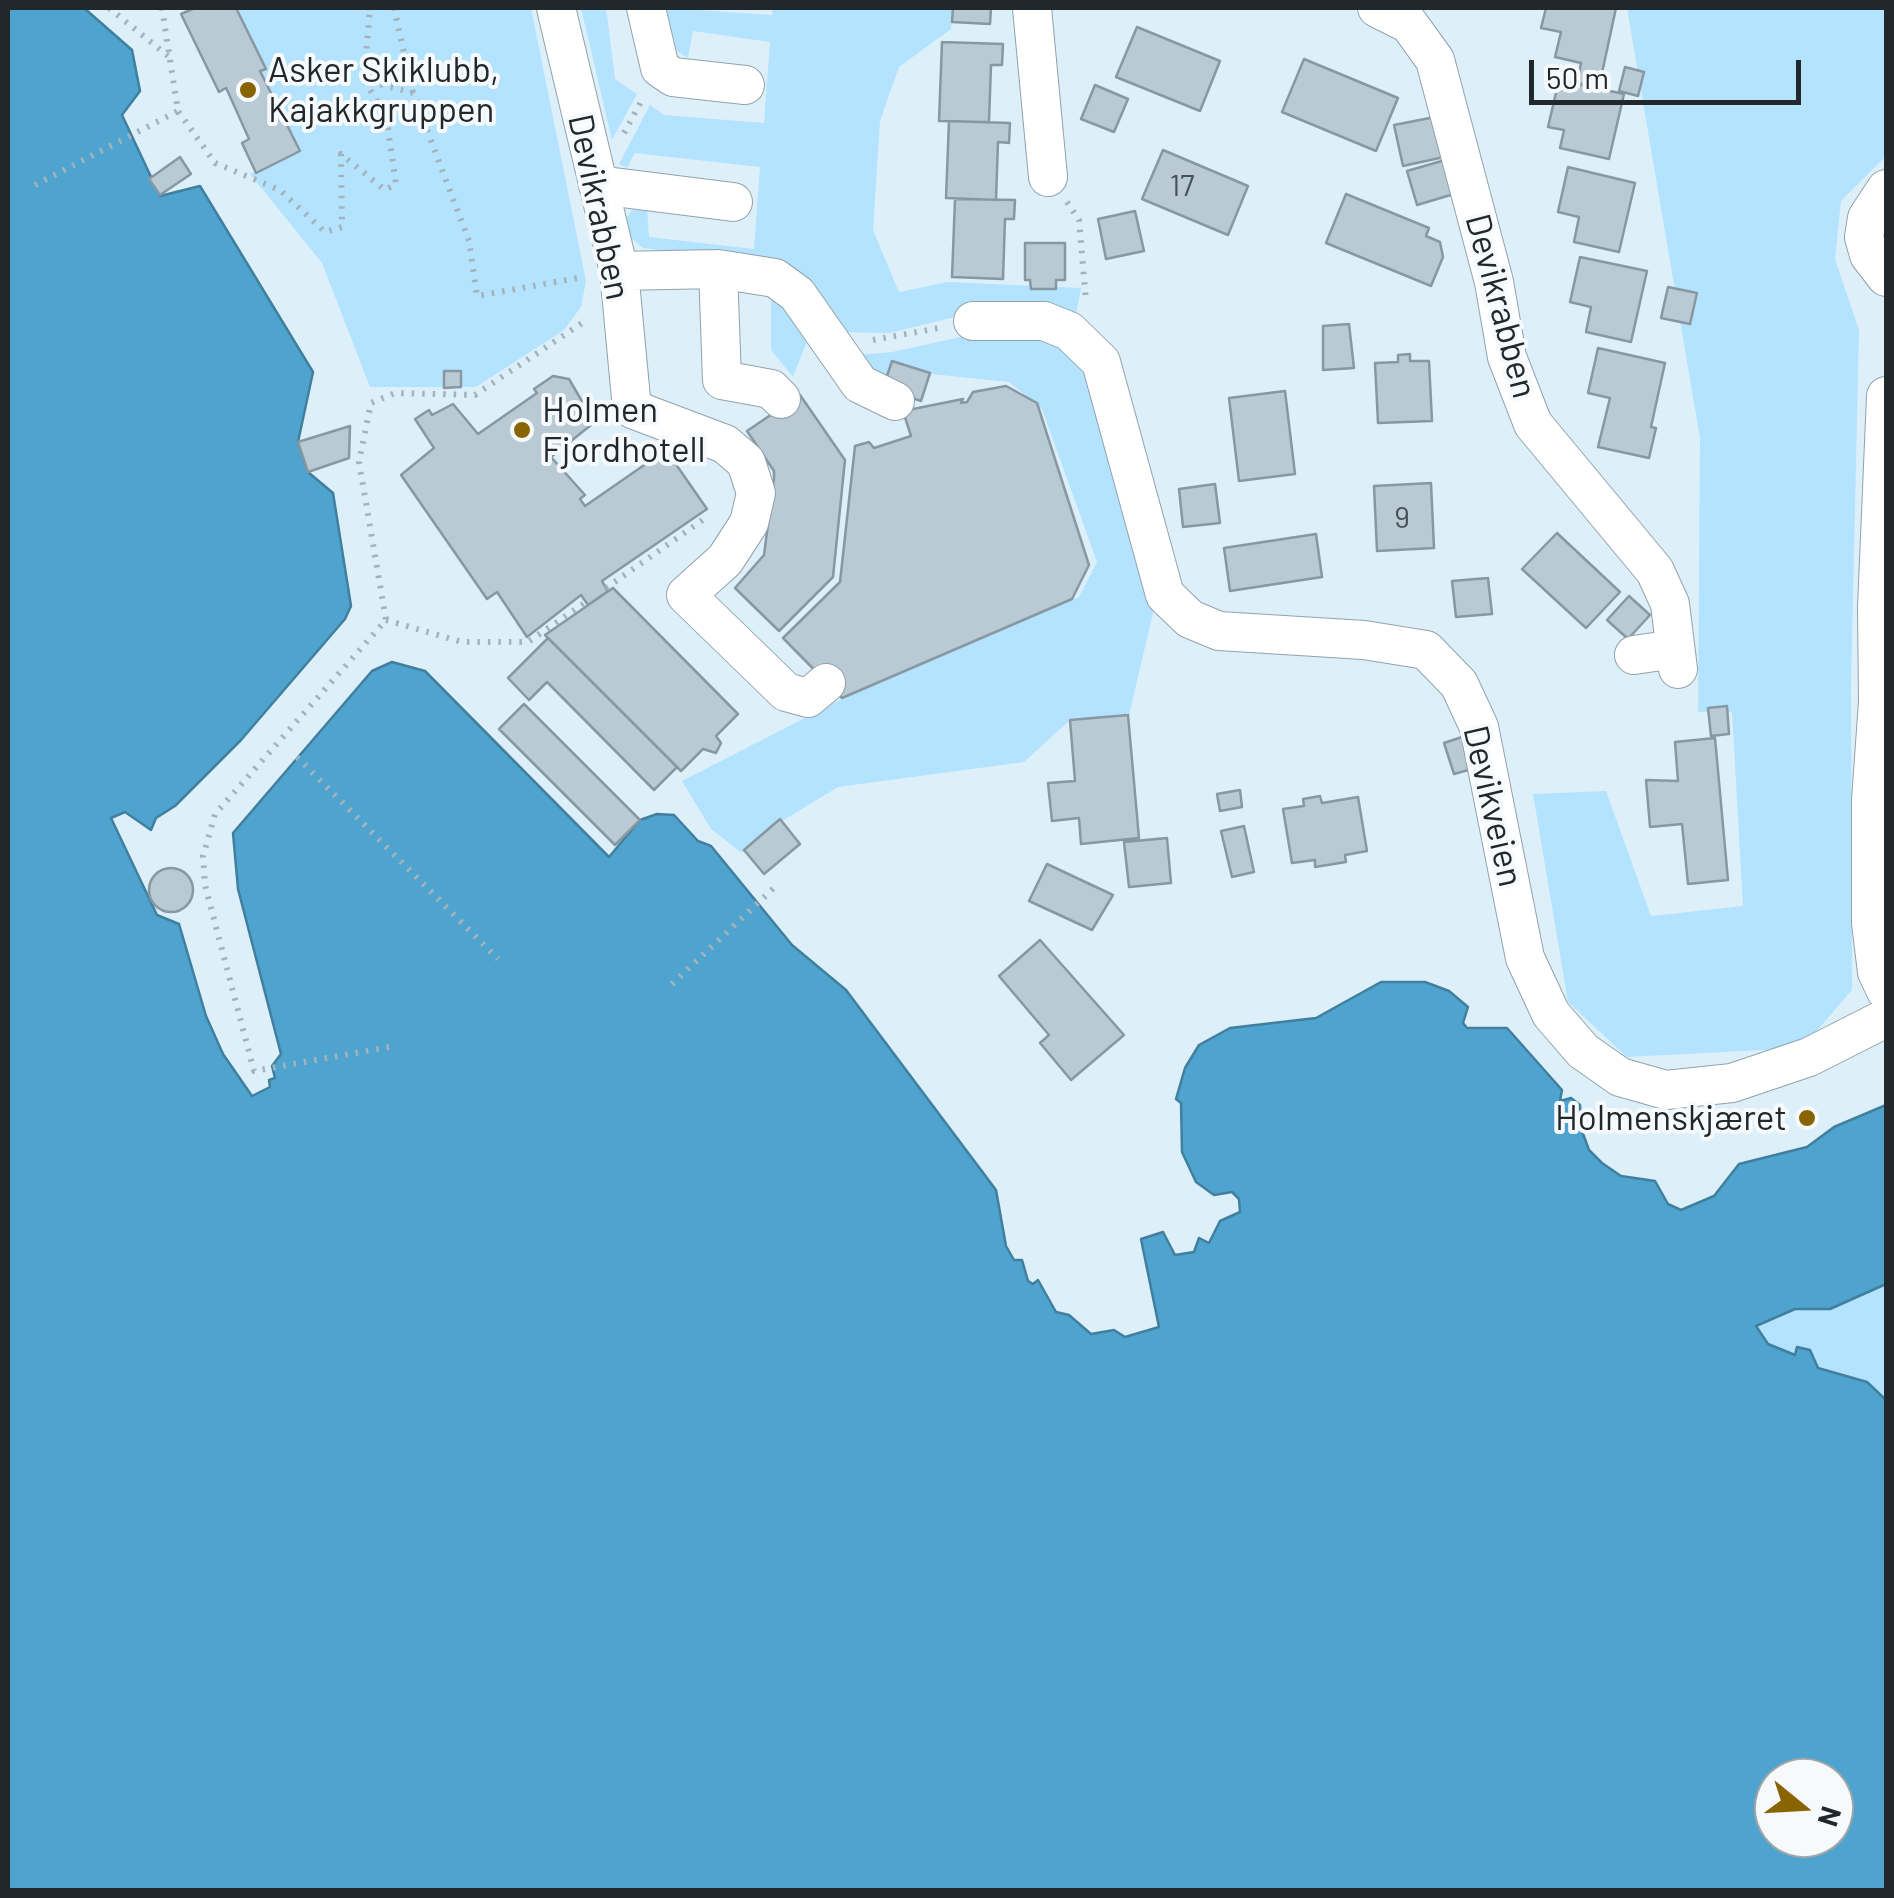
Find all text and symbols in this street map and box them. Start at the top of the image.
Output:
scale bar [1534,40,1806,102]
place label: Asker Skiklubb, Kajakkgruppen [268,49,499,131]
text: 50 m [1546,59,1609,95]
marker: Asker Skiklubb, Kajakkgruppen [237,79,259,101]
street label: Devikrabben [559,110,639,304]
house number: 17 [1170,168,1194,204]
street label: Devikrabben [1456,209,1546,403]
place label: Holmen Fjordhotell [542,389,706,471]
marker: Holmen Fjordhotell [511,419,533,441]
house number: 9 [1394,500,1410,536]
street label: Devikveien [1454,721,1532,891]
place label: Holmenskjæret [1555,1097,1787,1139]
marker: Holmenskjæret [1796,1107,1818,1129]
north arrow [1754,1758,1854,1858]
text: N [1812,1803,1850,1831]

